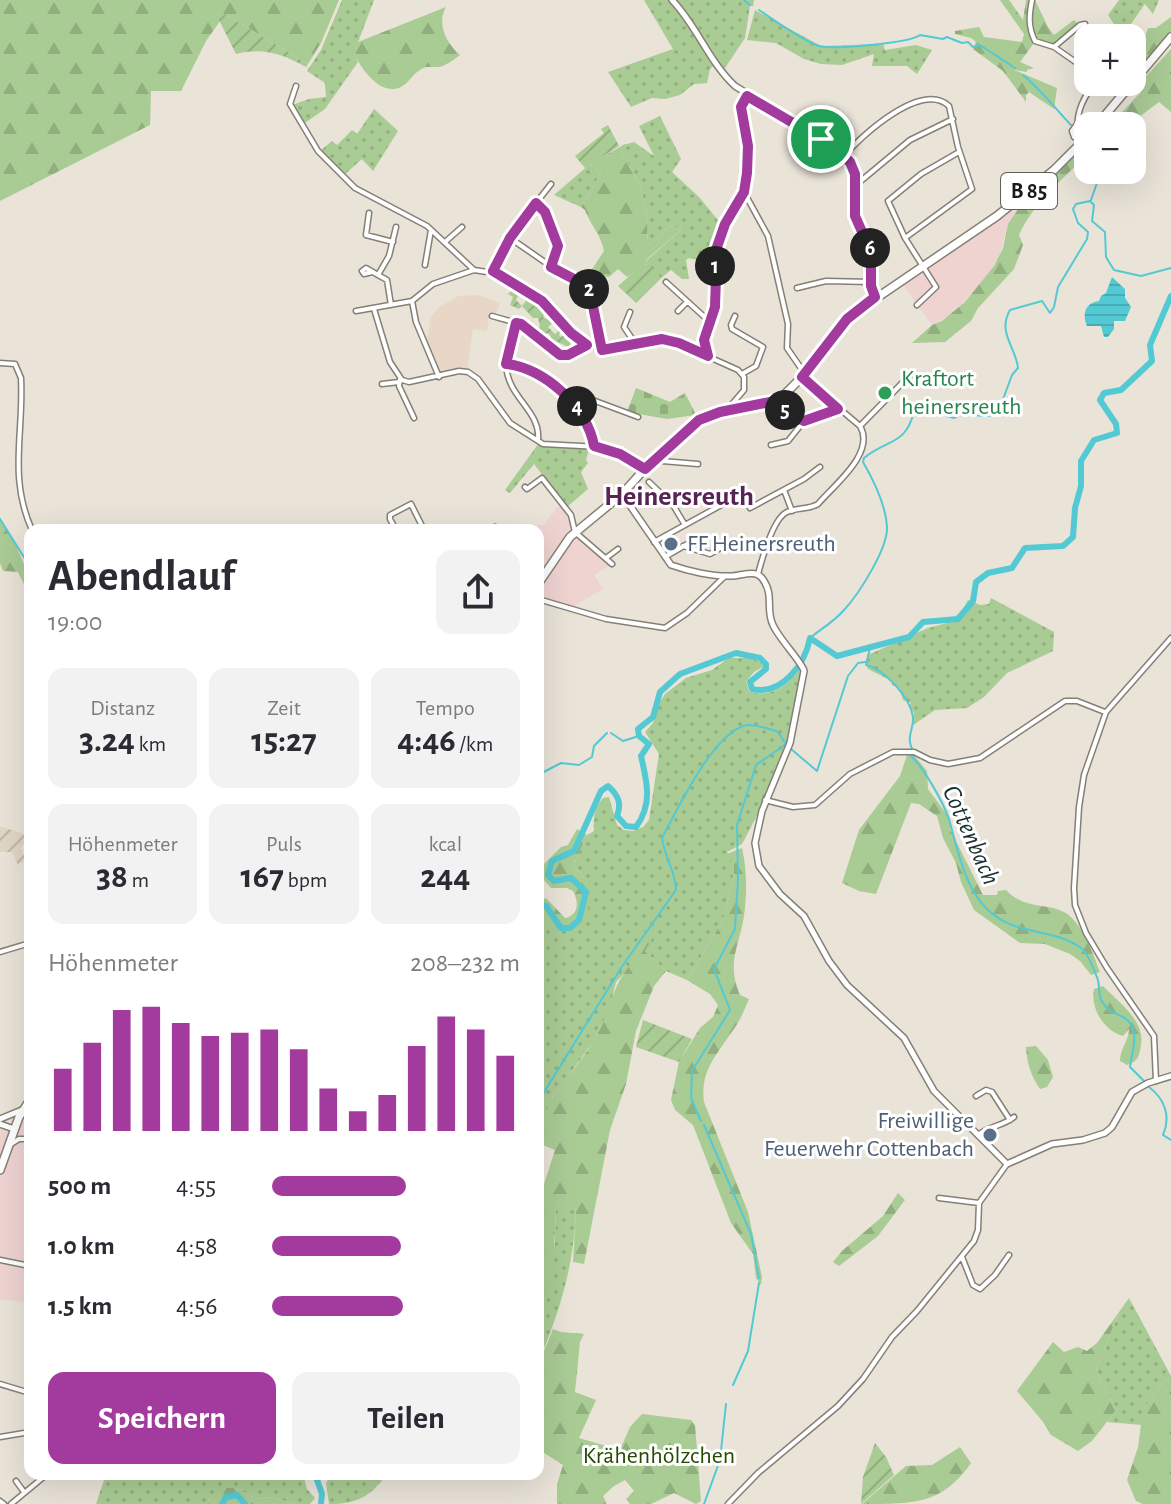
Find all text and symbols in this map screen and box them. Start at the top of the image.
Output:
map controls [1074,24,1146,184]
button: + [1074,24,1146,96]
pin [787,105,855,173]
button: − [1074,112,1146,184]
icon: arrive [799,117,843,161]
road number: B 85 [1001,173,1057,209]
pin: 6 [850,228,890,268]
text: 6 [865,237,875,259]
pin: 1 [695,246,735,286]
text: 1 [711,255,719,277]
pin: 2 [569,269,609,309]
text: 2 [584,278,594,300]
place label: Kraftort heinersreuth [901,367,1022,419]
marker: Kraftort heinersreuth [876,384,894,402]
pin: 4 [557,386,597,426]
pin: 5 [765,390,805,430]
text: 4 [571,395,583,417]
text: 5 [780,399,790,421]
district label: Heinersreuth [604,483,754,511]
place label: FF Heinersreuth [687,532,836,556]
marker: FF Heinersreuth [662,535,680,553]
button: share [436,550,520,634]
text: Abendlauf [48,555,235,599]
text: 19:00 [48,609,103,635]
text: Distanz [90,697,155,719]
text: Zeit [267,697,301,719]
text: Tempo [416,697,475,719]
text: 3.24 [79,724,135,758]
text: 15:27 [251,724,317,758]
text: 4:46 [397,724,456,758]
text: km [135,733,166,755]
text: /km [456,733,493,755]
water label: Cottenbach [938,781,1004,889]
text: Höhenmeter [68,833,178,855]
text: Puls [266,833,302,855]
text: kcal [429,833,462,855]
text: 38 [96,860,128,894]
text: 167 [241,860,284,894]
text: 244 [420,860,470,894]
text: m [128,869,149,891]
text: bpm [284,869,327,891]
text: Höhenmeter [48,950,178,976]
text: 208–232 m [410,950,520,976]
place label: Freiwillige Feuerwehr Cottenbach [764,1109,974,1161]
marker: Freiwillige Feuerwehr Cottenbach [981,1126,999,1144]
text: 500 m [48,1173,111,1199]
text: 4:55 [176,1173,216,1199]
text: 1.0 km [48,1233,115,1259]
text: 4:58 [176,1233,218,1259]
text: 1.5 km [48,1293,112,1319]
text: 4:56 [176,1293,218,1319]
button: Speichern [48,1372,276,1464]
button: Teilen [292,1372,520,1464]
park label: Krähenhölzchen [583,1444,735,1468]

